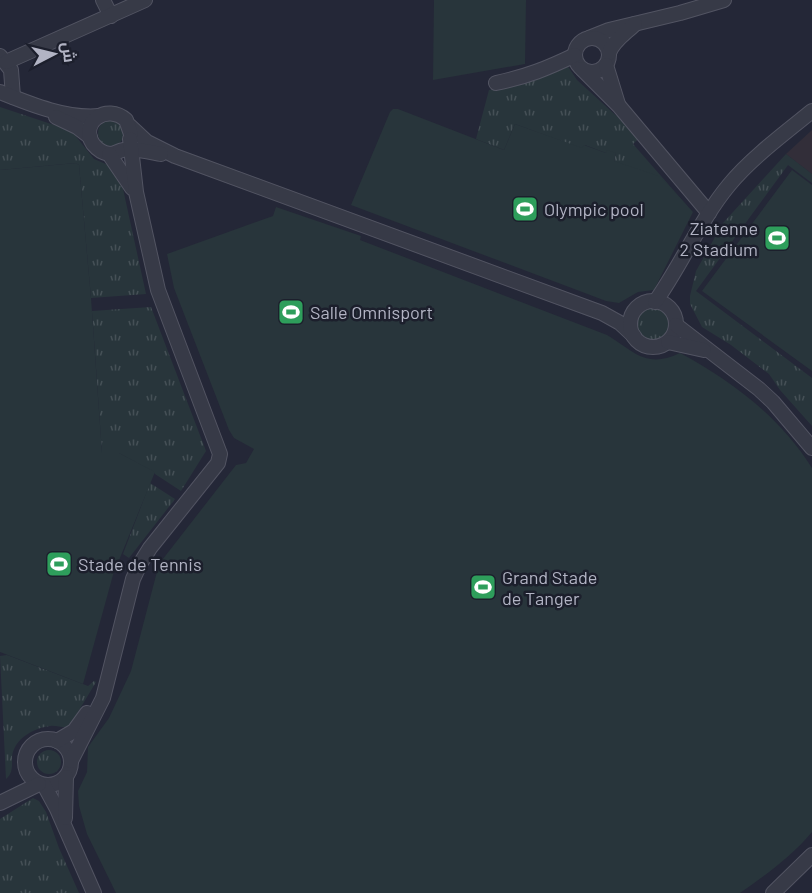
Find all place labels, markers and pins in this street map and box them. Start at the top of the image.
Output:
sports icon: Olympic pool [510,194,540,224]
place label: Olympic pool [544,198,644,220]
place label: Ziatenne 2 Stadium [680,217,758,260]
sports icon: Ziatenne 2 Stadium [762,223,792,253]
sports icon: Salle Omnisport [276,297,306,327]
place label: Salle Omnisport [310,301,433,323]
sports icon: Stade de Tennis [44,549,74,579]
place label: Stade de Tennis [78,553,202,575]
place label: Grand Stade de Tanger [502,566,597,609]
sports icon: Grand Stade de Tanger [468,572,498,602]

